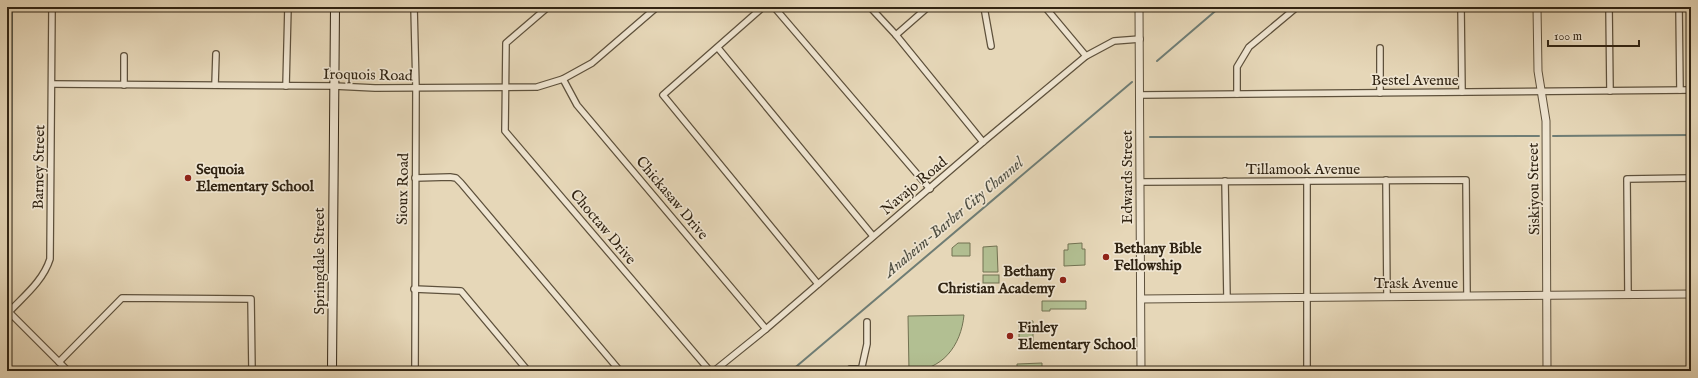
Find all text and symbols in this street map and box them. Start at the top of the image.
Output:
scale bar [1548,22,1639,48]
text: 100 m [1554,29,1582,44]
street label: Iroquois Road [323,65,414,85]
street label: Bestel Avenue [1371,71,1459,90]
street label: Barney Street [29,124,49,210]
street label: Edwards Street [1118,130,1137,224]
street label: Siskiyou Street [1524,143,1544,235]
street label: Sioux Road [393,152,413,225]
street label: Chickasaw Drive [632,152,713,244]
street label: Navajo Road [877,152,952,219]
water label: Anaheim-Barber City Channel [879,153,1029,284]
place label: Sequoia Elementary School [196,160,315,196]
street label: Tillamook Avenue [1246,160,1360,179]
marker: Sequoia Elementary School [183,173,193,183]
street label: Choctaw Drive [566,185,640,269]
street label: Springdale Street [310,207,329,315]
place label: Bethany Bible Fellowship [1114,239,1202,275]
marker: Bethany Bible Fellowship [1101,252,1111,262]
place label: Bethany Christian Academy [938,262,1056,298]
street label: Trask Avenue [1374,274,1458,293]
marker: Bethany Christian Academy [1058,275,1068,285]
place label: Finley Elementary School [1018,318,1137,354]
marker: Finley Elementary School [1005,331,1015,341]

